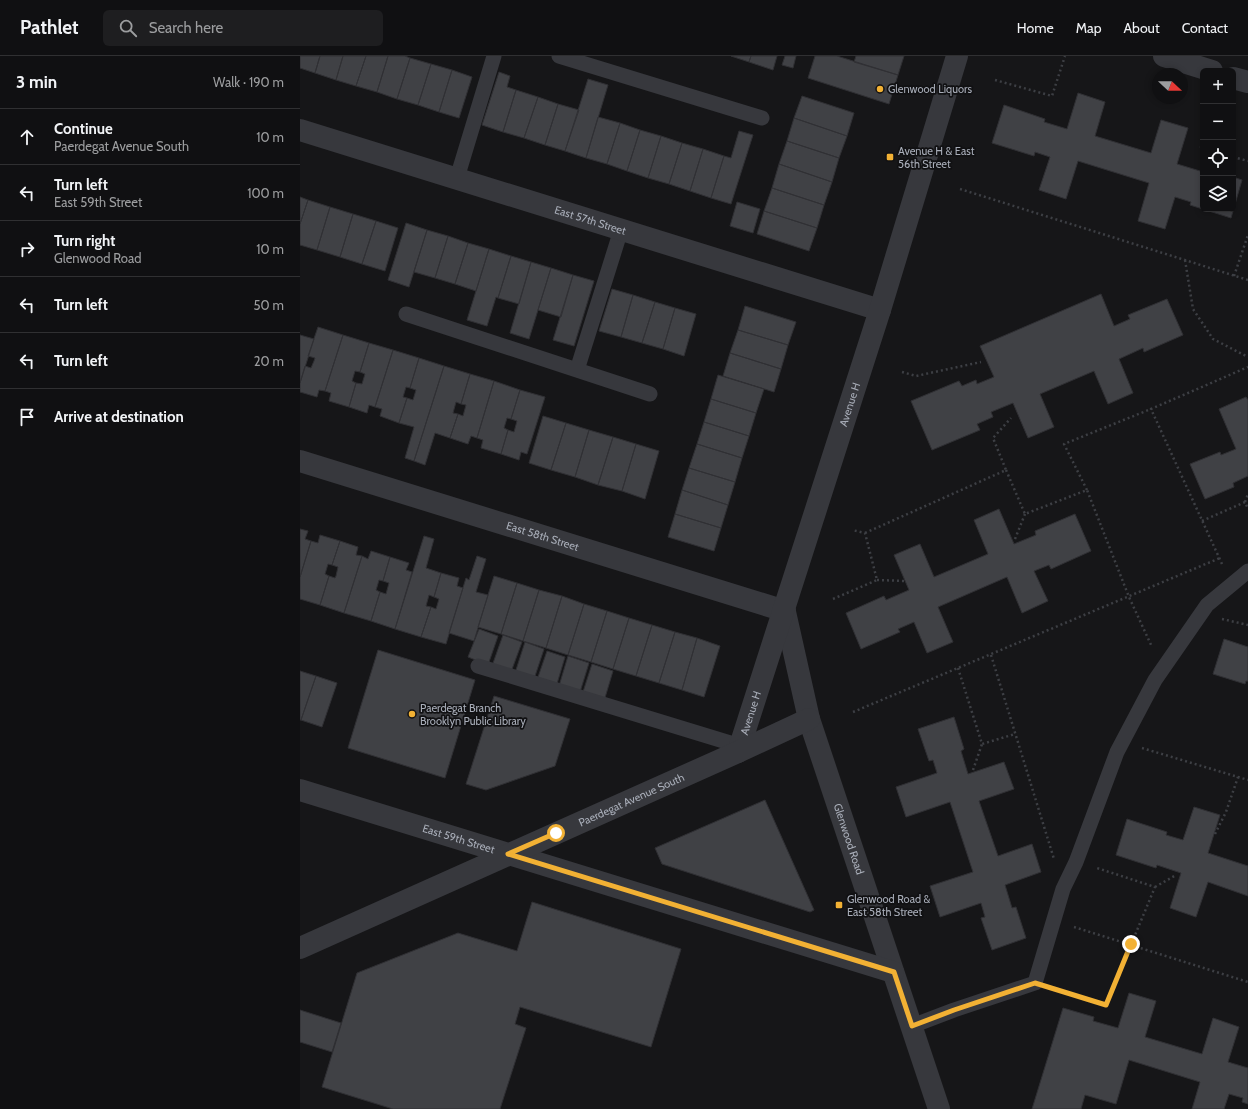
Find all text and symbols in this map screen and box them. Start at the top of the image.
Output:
search box [103,10,383,46]
text: Pathlet [20,16,79,39]
icon: search [117,17,139,39]
text: Search here [149,19,223,37]
text: Home [1017,19,1054,37]
text: Map [1076,19,1101,37]
text: About [1123,19,1160,37]
text: Contact [1182,19,1228,37]
north arrow [1152,68,1188,104]
map controls [1200,68,1236,212]
button: + [1200,68,1236,104]
text: 3 min [16,72,57,92]
text: Walk · 190 m [213,74,284,90]
place label: Glenwood Liquors [888,82,972,96]
marker: Glenwood Liquors [875,84,885,94]
button: − [1200,104,1236,140]
text: Continue [54,120,113,138]
icon: ahead [16,126,38,148]
text: 10 m [256,129,284,145]
text: Paerdegat Avenue South [54,138,189,154]
button: locate [1200,140,1236,176]
place label: Avenue H & East 56th Street [898,144,975,171]
marker: Avenue H & East 56th Street [885,152,895,162]
text: Turn left [54,176,108,194]
button: layers [1200,176,1236,212]
icon: left [16,182,38,204]
text: 100 m [247,185,284,201]
text: East 59th Street [54,194,142,210]
street label: East 57th Street [553,202,628,238]
text: Turn right [54,232,115,250]
icon: right [16,238,38,260]
text: 10 m [256,241,284,257]
text: Glenwood Road [54,250,141,266]
icon: left [16,294,38,316]
text: Turn left [54,296,108,314]
text: 50 m [254,297,284,313]
icon: left [16,350,38,372]
text: Turn left [54,352,108,370]
text: 20 m [254,353,284,369]
street label: Avenue H [836,381,863,428]
icon: arrive [16,406,38,428]
text: Arrive at destination [54,408,184,426]
street label: East 58th Street [505,518,581,554]
street label: Avenue H [737,689,764,737]
place label: Paerdegat Branch Brooklyn Public Library [420,701,526,728]
marker: Paerdegat Branch Brooklyn Public Library [407,709,417,719]
street label: Paerdegat Avenue South [576,770,686,829]
street label: Glenwood Road [831,801,867,876]
street label: East 59th Street [421,821,497,856]
route start [547,824,565,842]
place label: Glenwood Road & East 58th Street [847,892,930,919]
marker: Glenwood Road & East 58th Street [834,900,844,910]
route end [1122,935,1140,953]

